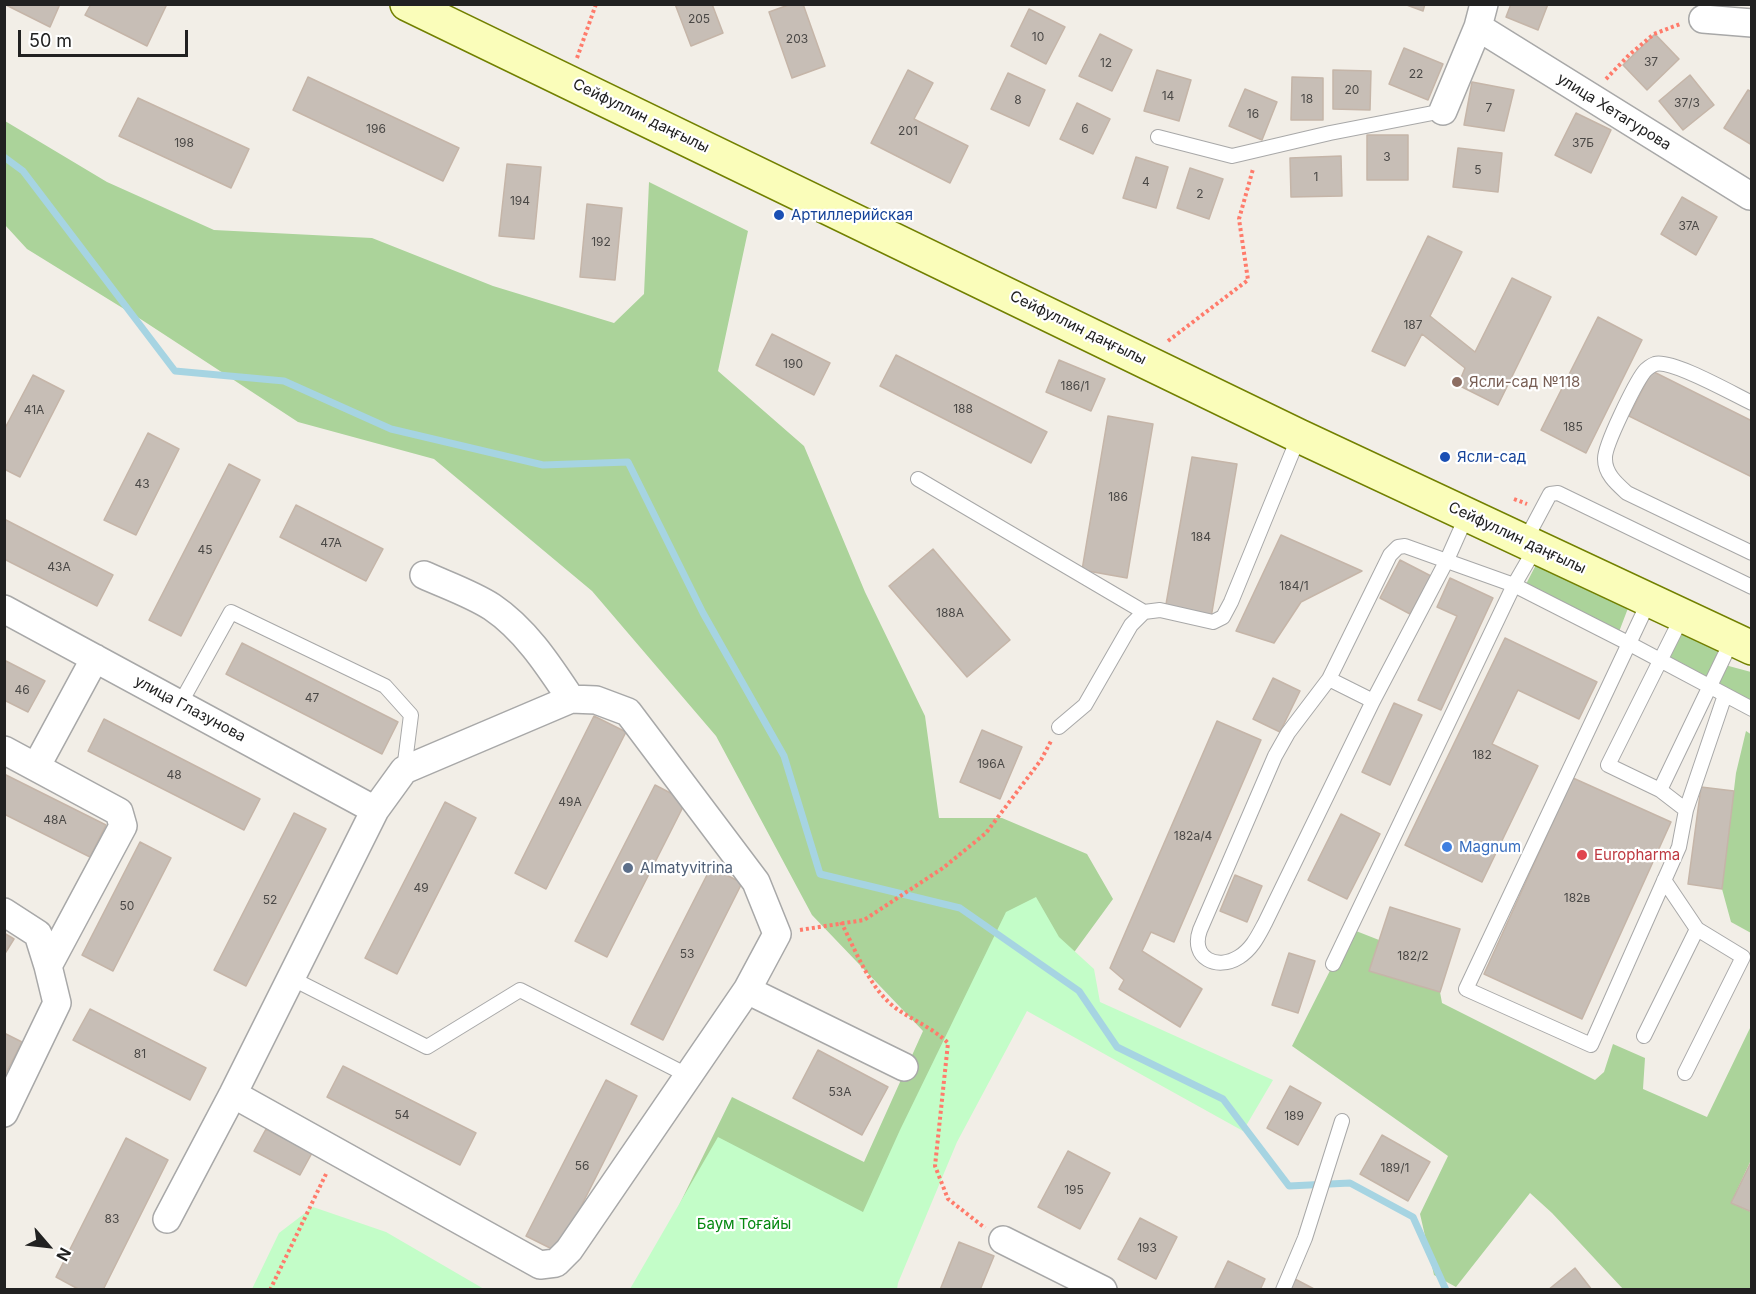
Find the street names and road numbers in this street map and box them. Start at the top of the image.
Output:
street label: улица Хетагурова [1554,70,1674,154]
street label: Сейфуллин даңғылы [570,75,712,157]
street label: Сейфуллин даңғылы [1007,287,1149,369]
street label: Сейфуллин даңғылы [1445,498,1589,578]
street label: улица Глазунова [131,672,249,746]

